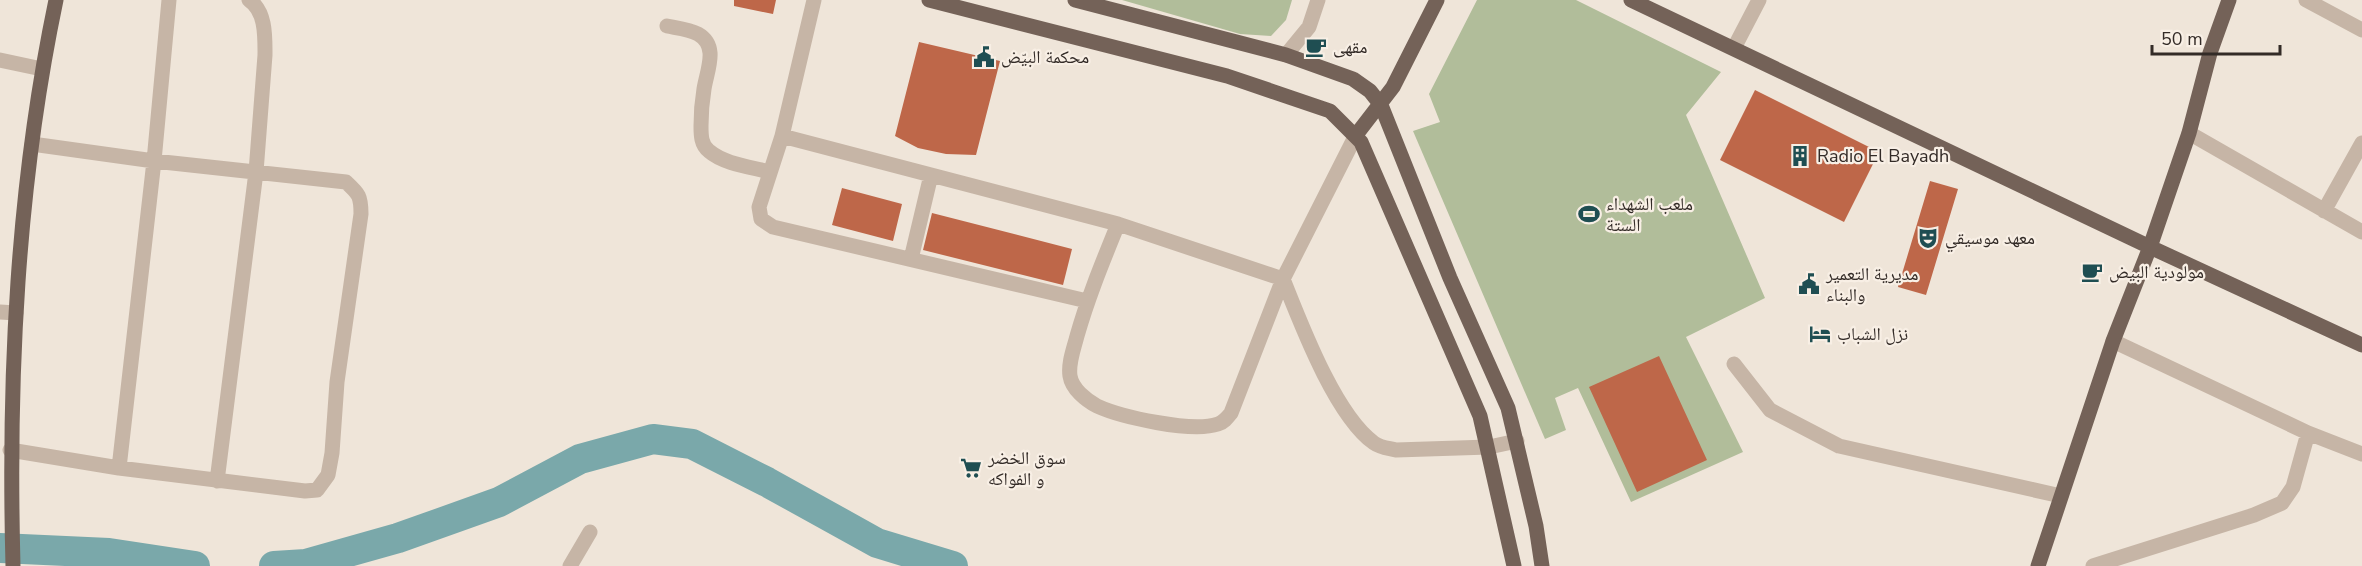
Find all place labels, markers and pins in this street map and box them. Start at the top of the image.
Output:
cafe icon: مقهى [1304,35,1328,59]
place label: مقهى [1333,35,1367,59]
public building icon: محكمة البيّض [972,45,996,69]
place label: محكمة البيّض [1001,45,1089,69]
building icon: Radio El Bayadh [1788,144,1812,168]
place label: Radio El Bayadh [1817,144,1949,168]
place label: ملعب الشهداء الستة [1606,192,1693,237]
sports icon: ملعب الشهداء الستة [1577,202,1601,226]
theatre icon: معهد موسيقي [1916,226,1940,250]
place label: معهد موسيقي [1945,226,2035,253]
cafe icon: مولودية البيض [2080,260,2104,284]
place label: مولودية البيض [2109,260,2204,284]
place label: مديرية التعمير والبناء [1825,262,1918,307]
public building icon: مديرية التعمير والبناء [1797,272,1821,296]
hotel icon: نزل الشباب [1808,322,1832,346]
place label: نزل الشباب [1837,322,1908,346]
place label: سوق الخضر و الفواكه [987,446,1066,491]
supermarket icon: سوق الخضر و الفواكه [959,456,983,480]

